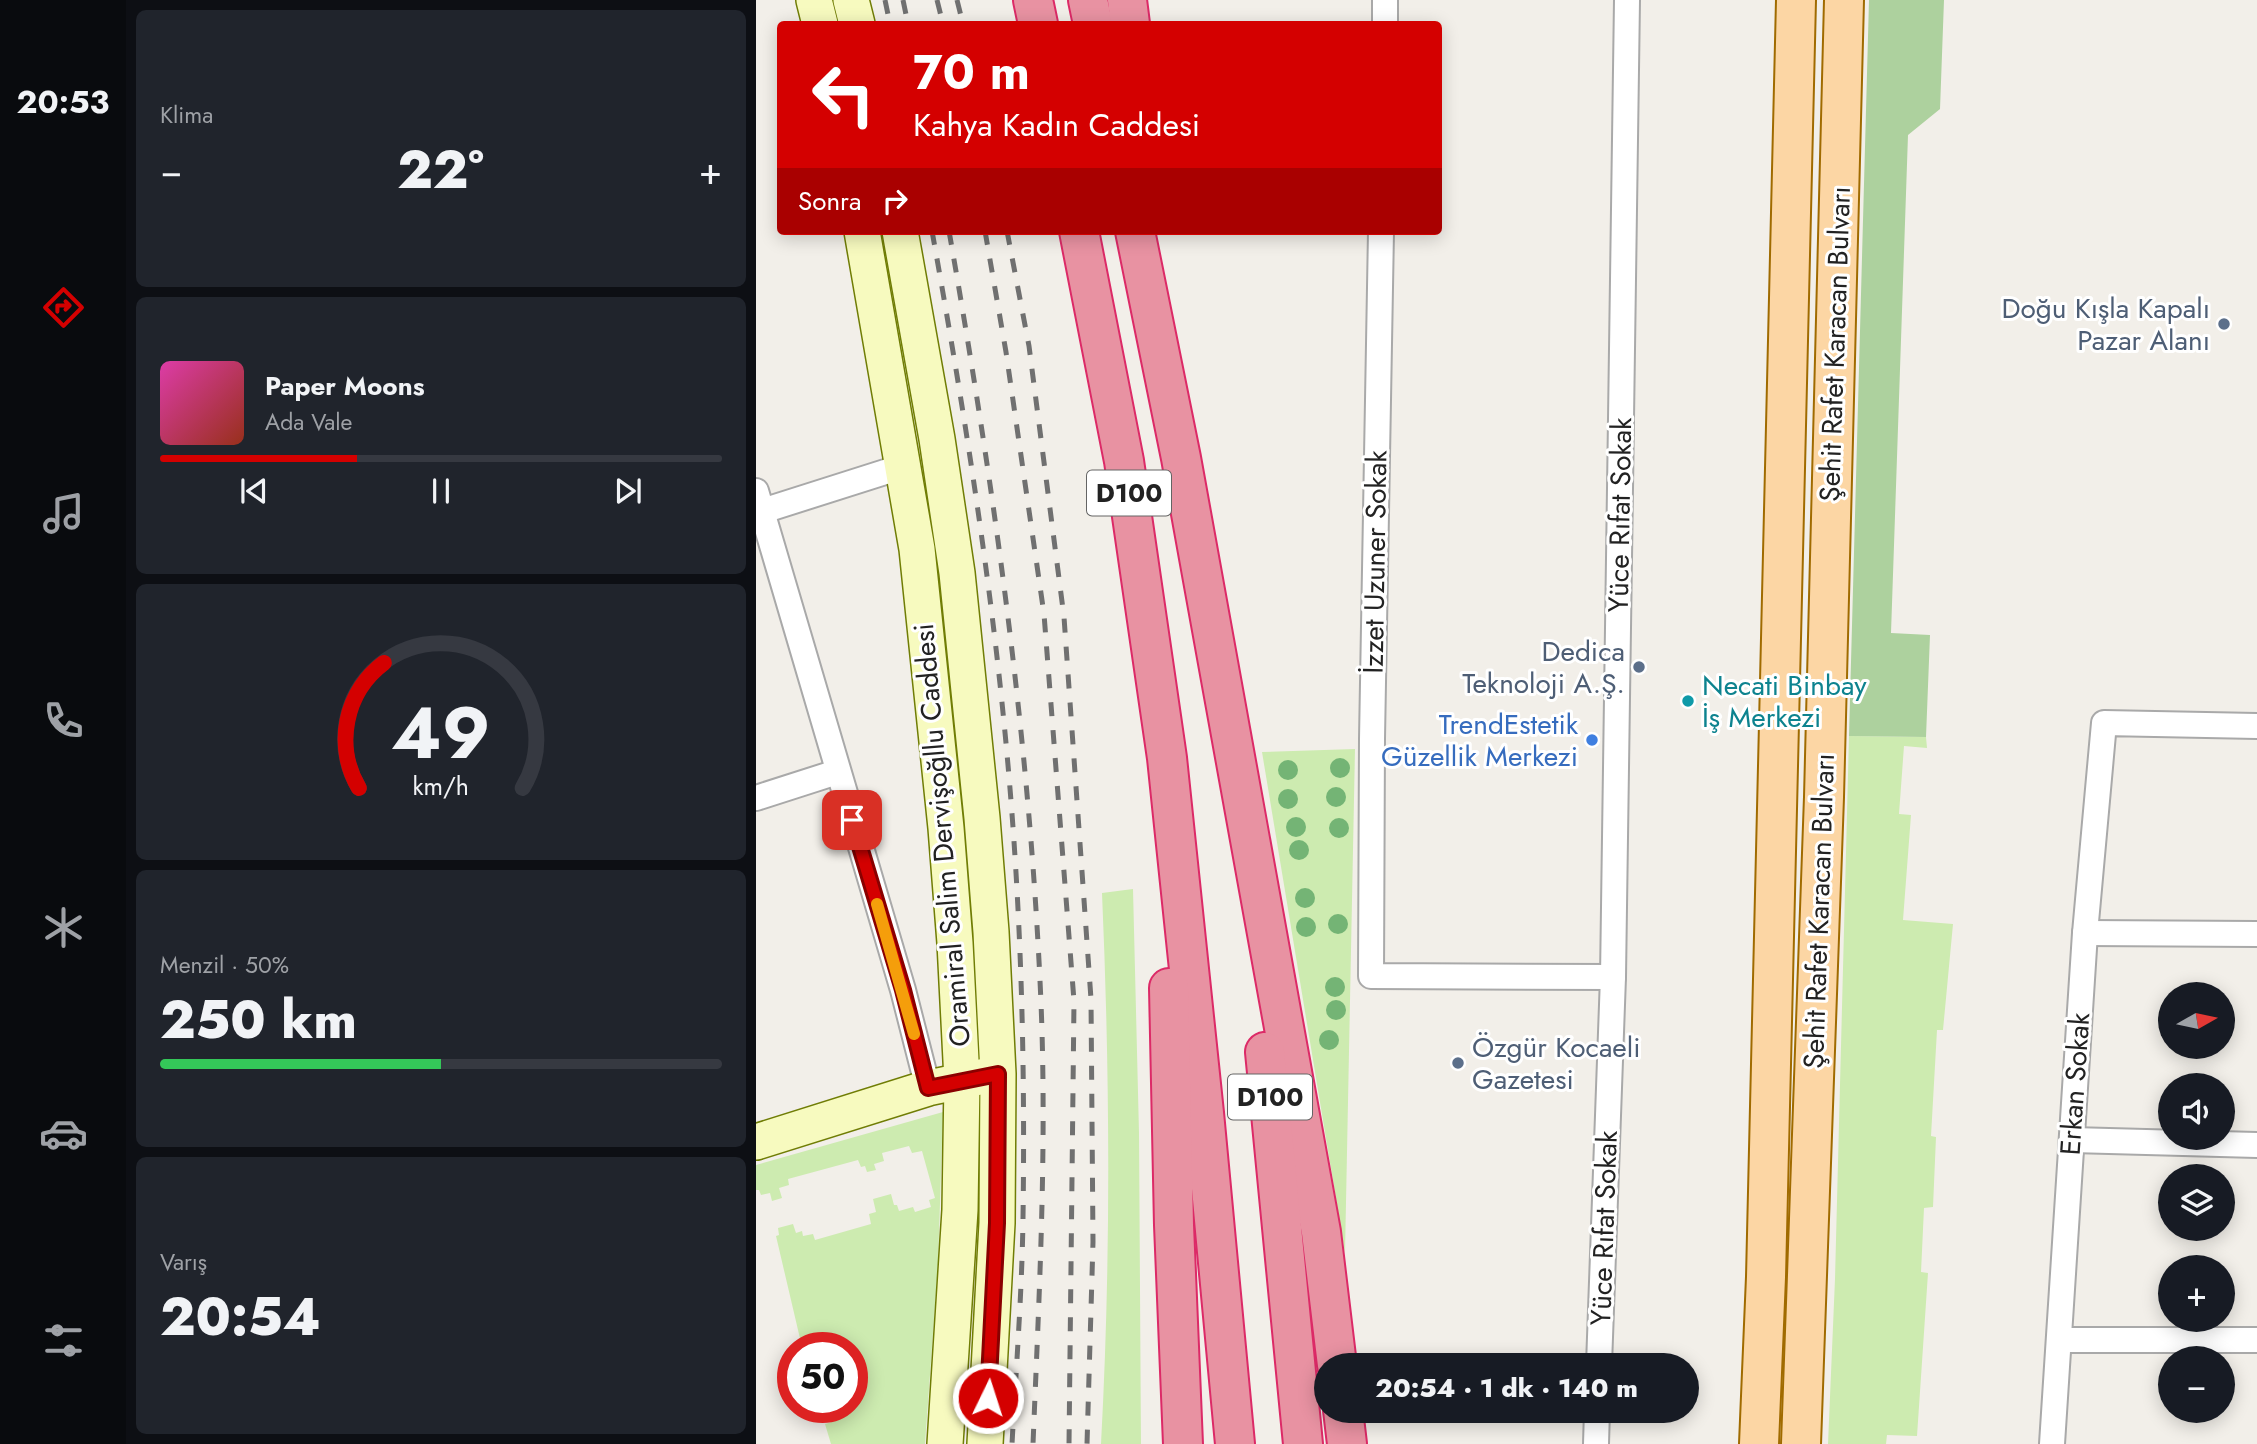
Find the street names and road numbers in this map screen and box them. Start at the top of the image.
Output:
street label: Şehit Rafet Karacan Bulvarı [1809,186,1861,502]
street label: Yüce Rıfat Sokak [1598,417,1642,613]
street label: İzzet Uzuner Sokak [1353,449,1397,674]
road number: D100 [1087,471,1171,516]
street label: Oramiral Salim Dervişoğllu Caddesi [903,622,981,1048]
street label: Şehit Rafet Karacan Bulvarı [1793,753,1845,1069]
street label: Erkan Sokak [2050,1011,2100,1157]
road number: D100 [1228,1074,1312,1120]
street label: Yüce Rıfat Sokak [1580,1129,1628,1326]

